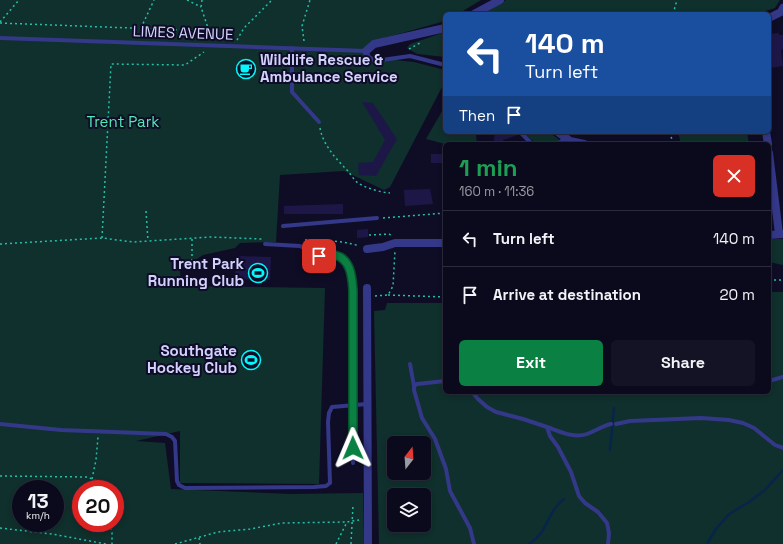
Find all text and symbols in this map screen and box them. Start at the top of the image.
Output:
street label: LIMES AVENUE [132,21,234,44]
text: 140 m [525,25,605,61]
icon: left [459,28,511,80]
place label: Wildlife Rescue & Ambulance Service [260,50,398,86]
cafe icon: Wildlife Rescue & Ambulance Service [235,58,257,80]
text: Turn left [525,60,598,83]
icon: arrive [503,104,525,126]
text: Then [459,106,495,125]
park label: Trent Park [87,112,159,131]
text: 1 min [459,152,518,183]
button: close [713,155,755,197]
text: 160 m · 11:36 [459,183,534,200]
icon: left [459,228,481,250]
text: Turn left [493,229,555,248]
text: 140 m [713,229,755,248]
pin [302,239,336,273]
icon: arrive [308,245,330,267]
place label: Trent Park Running Club [148,254,245,290]
sports icon: Trent Park Running Club [247,262,269,284]
icon: arrive [459,284,481,306]
text: Arrive at destination [493,285,641,304]
text: 20 m [720,285,755,304]
button: Exit [459,340,603,386]
button: Share [611,340,755,386]
place label: Southgate Hockey Club [147,341,237,377]
sports icon: Southgate Hockey Club [240,349,262,371]
position arrow [332,427,374,469]
north arrow [387,436,431,480]
map controls [387,436,431,532]
speed limit sign: 20 [72,480,124,532]
text: 13 [27,488,49,514]
button: layers [387,488,431,532]
text: km/h [26,509,50,522]

